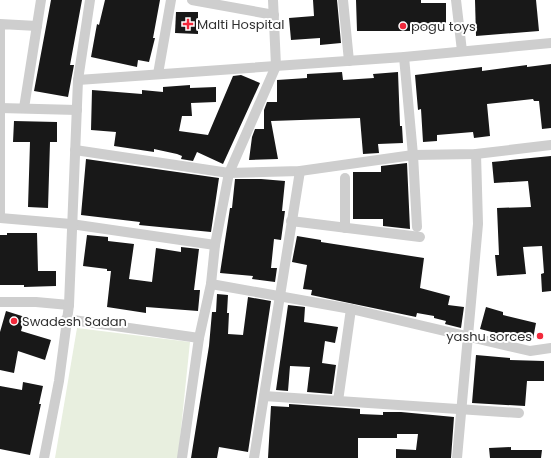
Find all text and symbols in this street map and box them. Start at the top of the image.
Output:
place label: Malti Hospital [197,15,284,34]
place label: pogu toys [411,17,476,36]
marker: Malti Hospital [182,18,194,30]
marker: pogu toys [398,21,408,31]
place label: Swadesh Sadan [22,312,127,331]
marker: Swadesh Sadan [9,316,19,326]
place label: yashu sorces [446,327,532,346]
marker: yashu sorces [535,331,545,341]

